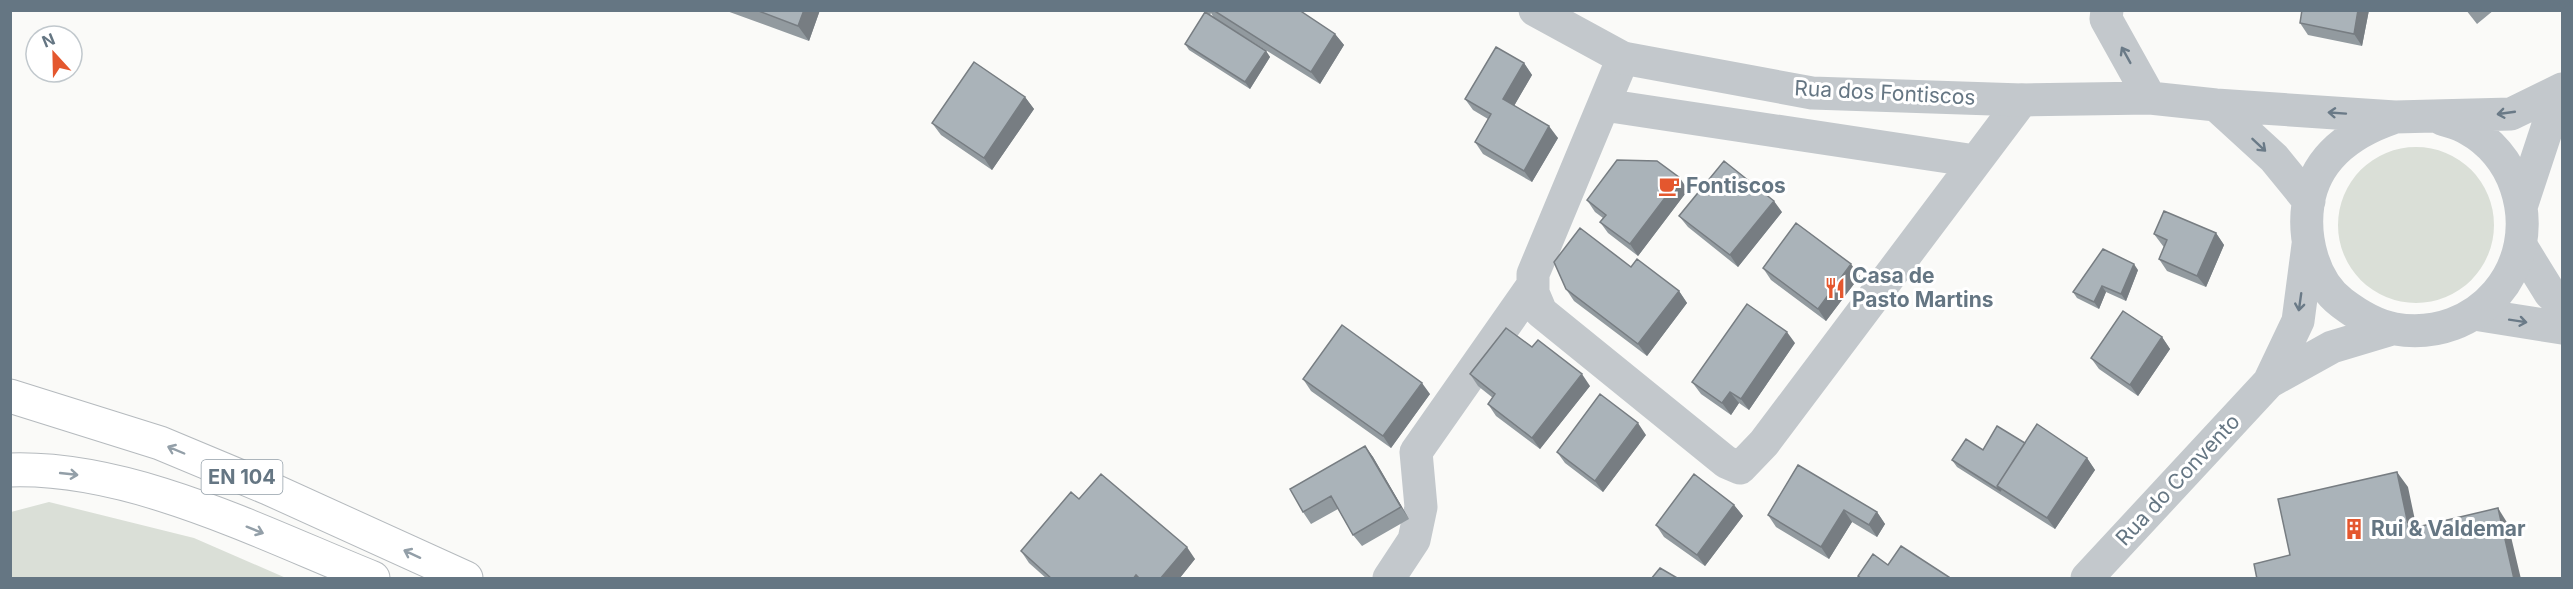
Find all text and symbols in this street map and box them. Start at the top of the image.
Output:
north arrow [24,24,84,84]
text: N [39,29,58,52]
one-way arrow [2120,46,2131,64]
street label: Rua dos Fontiscos [1794,75,1976,110]
one-way arrow [2327,107,2347,118]
one-way arrow [2496,108,2516,119]
one-way arrow [2252,138,2267,152]
place label: Fontiscos [1686,173,1786,198]
cafe icon: Fontiscos [1657,174,1681,198]
place label: Casa de Pasto Martins [1852,263,1994,312]
restaurant icon: Casa de Pasto Martins [1823,276,1847,300]
one-way arrow [2295,291,2306,311]
one-way arrow [2508,316,2528,327]
street label: Rua do Convento [2110,409,2245,550]
one-way arrow [168,444,186,455]
road number: EN 104 [202,460,282,494]
one-way arrow [58,469,78,480]
place label: Rui & Valdemar [2371,516,2526,541]
building icon: Rui & Valdemar [2342,517,2366,541]
one-way arrow [245,525,263,536]
one-way arrow [404,548,422,560]

